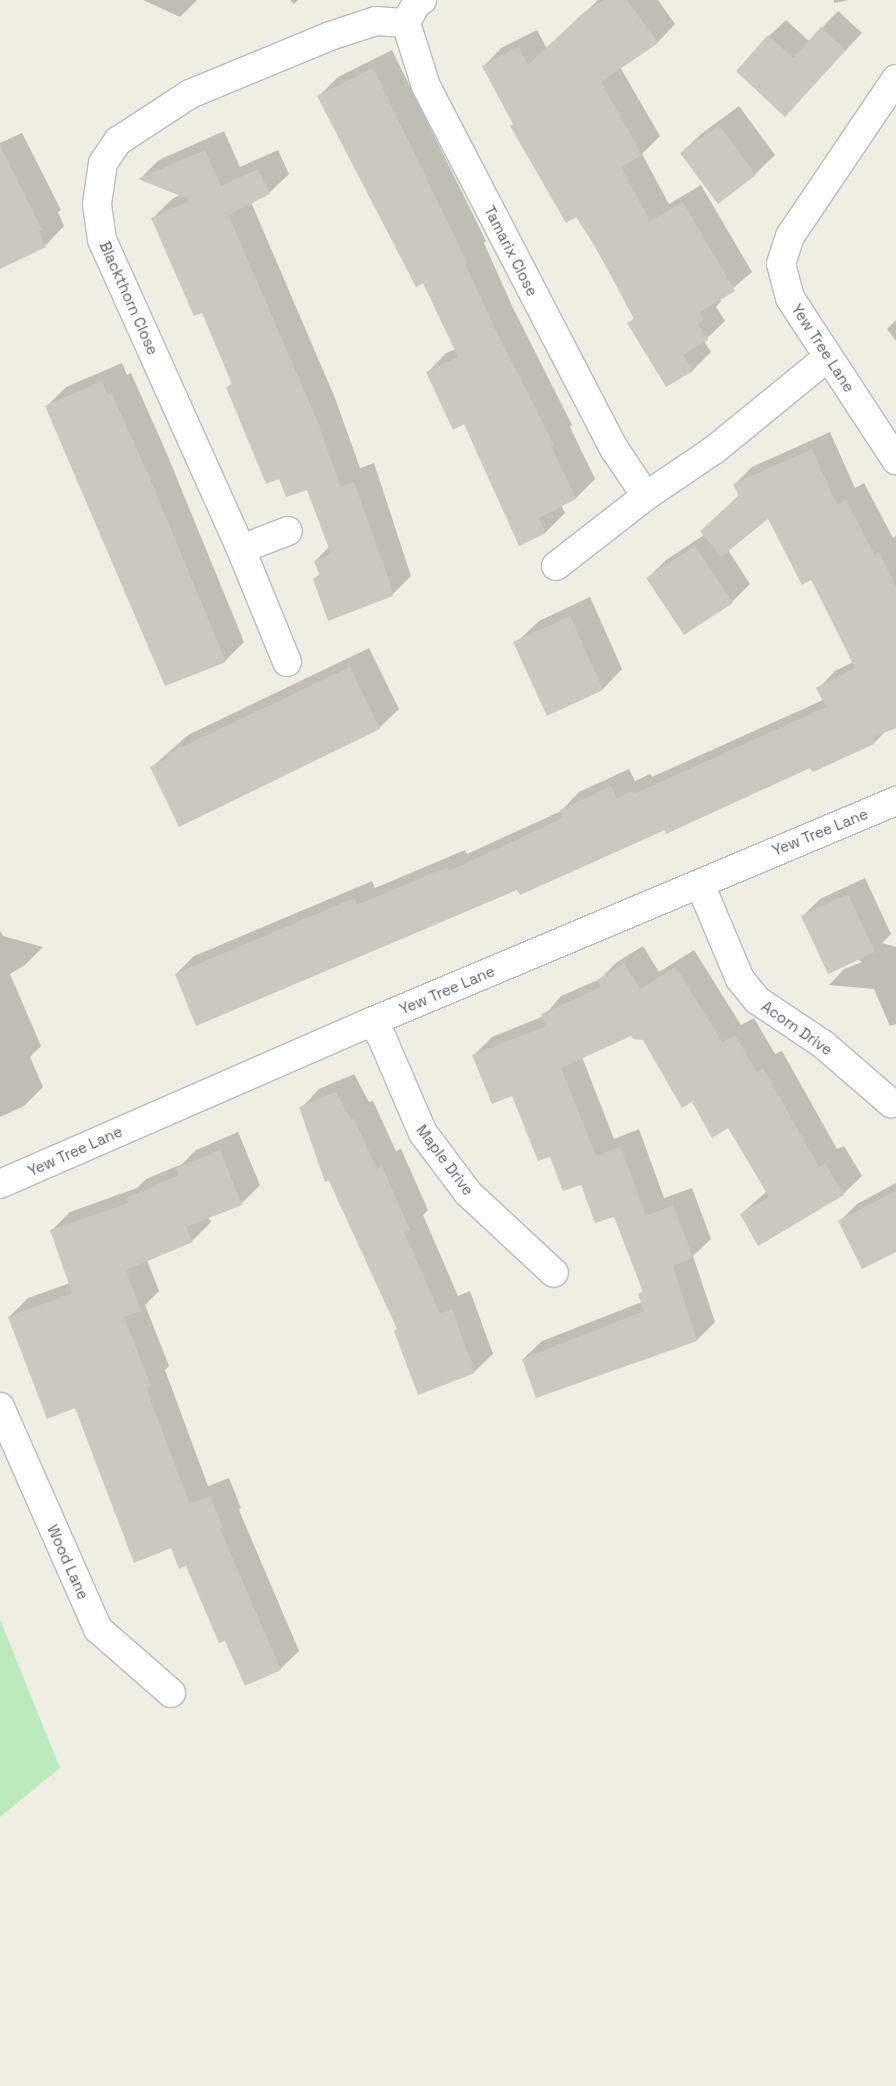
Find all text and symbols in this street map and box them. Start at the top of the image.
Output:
street label: Tamarix Close [480,203,542,299]
street label: Blackthorn Close [96,238,162,358]
street label: Yew Tree Lane [788,300,858,396]
street label: Yew Tree Lane [769,805,871,859]
street label: Yew Tree Lane [397,962,497,1018]
street label: Acorn Drive [758,997,836,1059]
street label: Maple Drive [413,1121,477,1199]
street label: Yew Tree Lane [25,1122,125,1180]
street label: Wood Lane [44,1522,92,1602]

